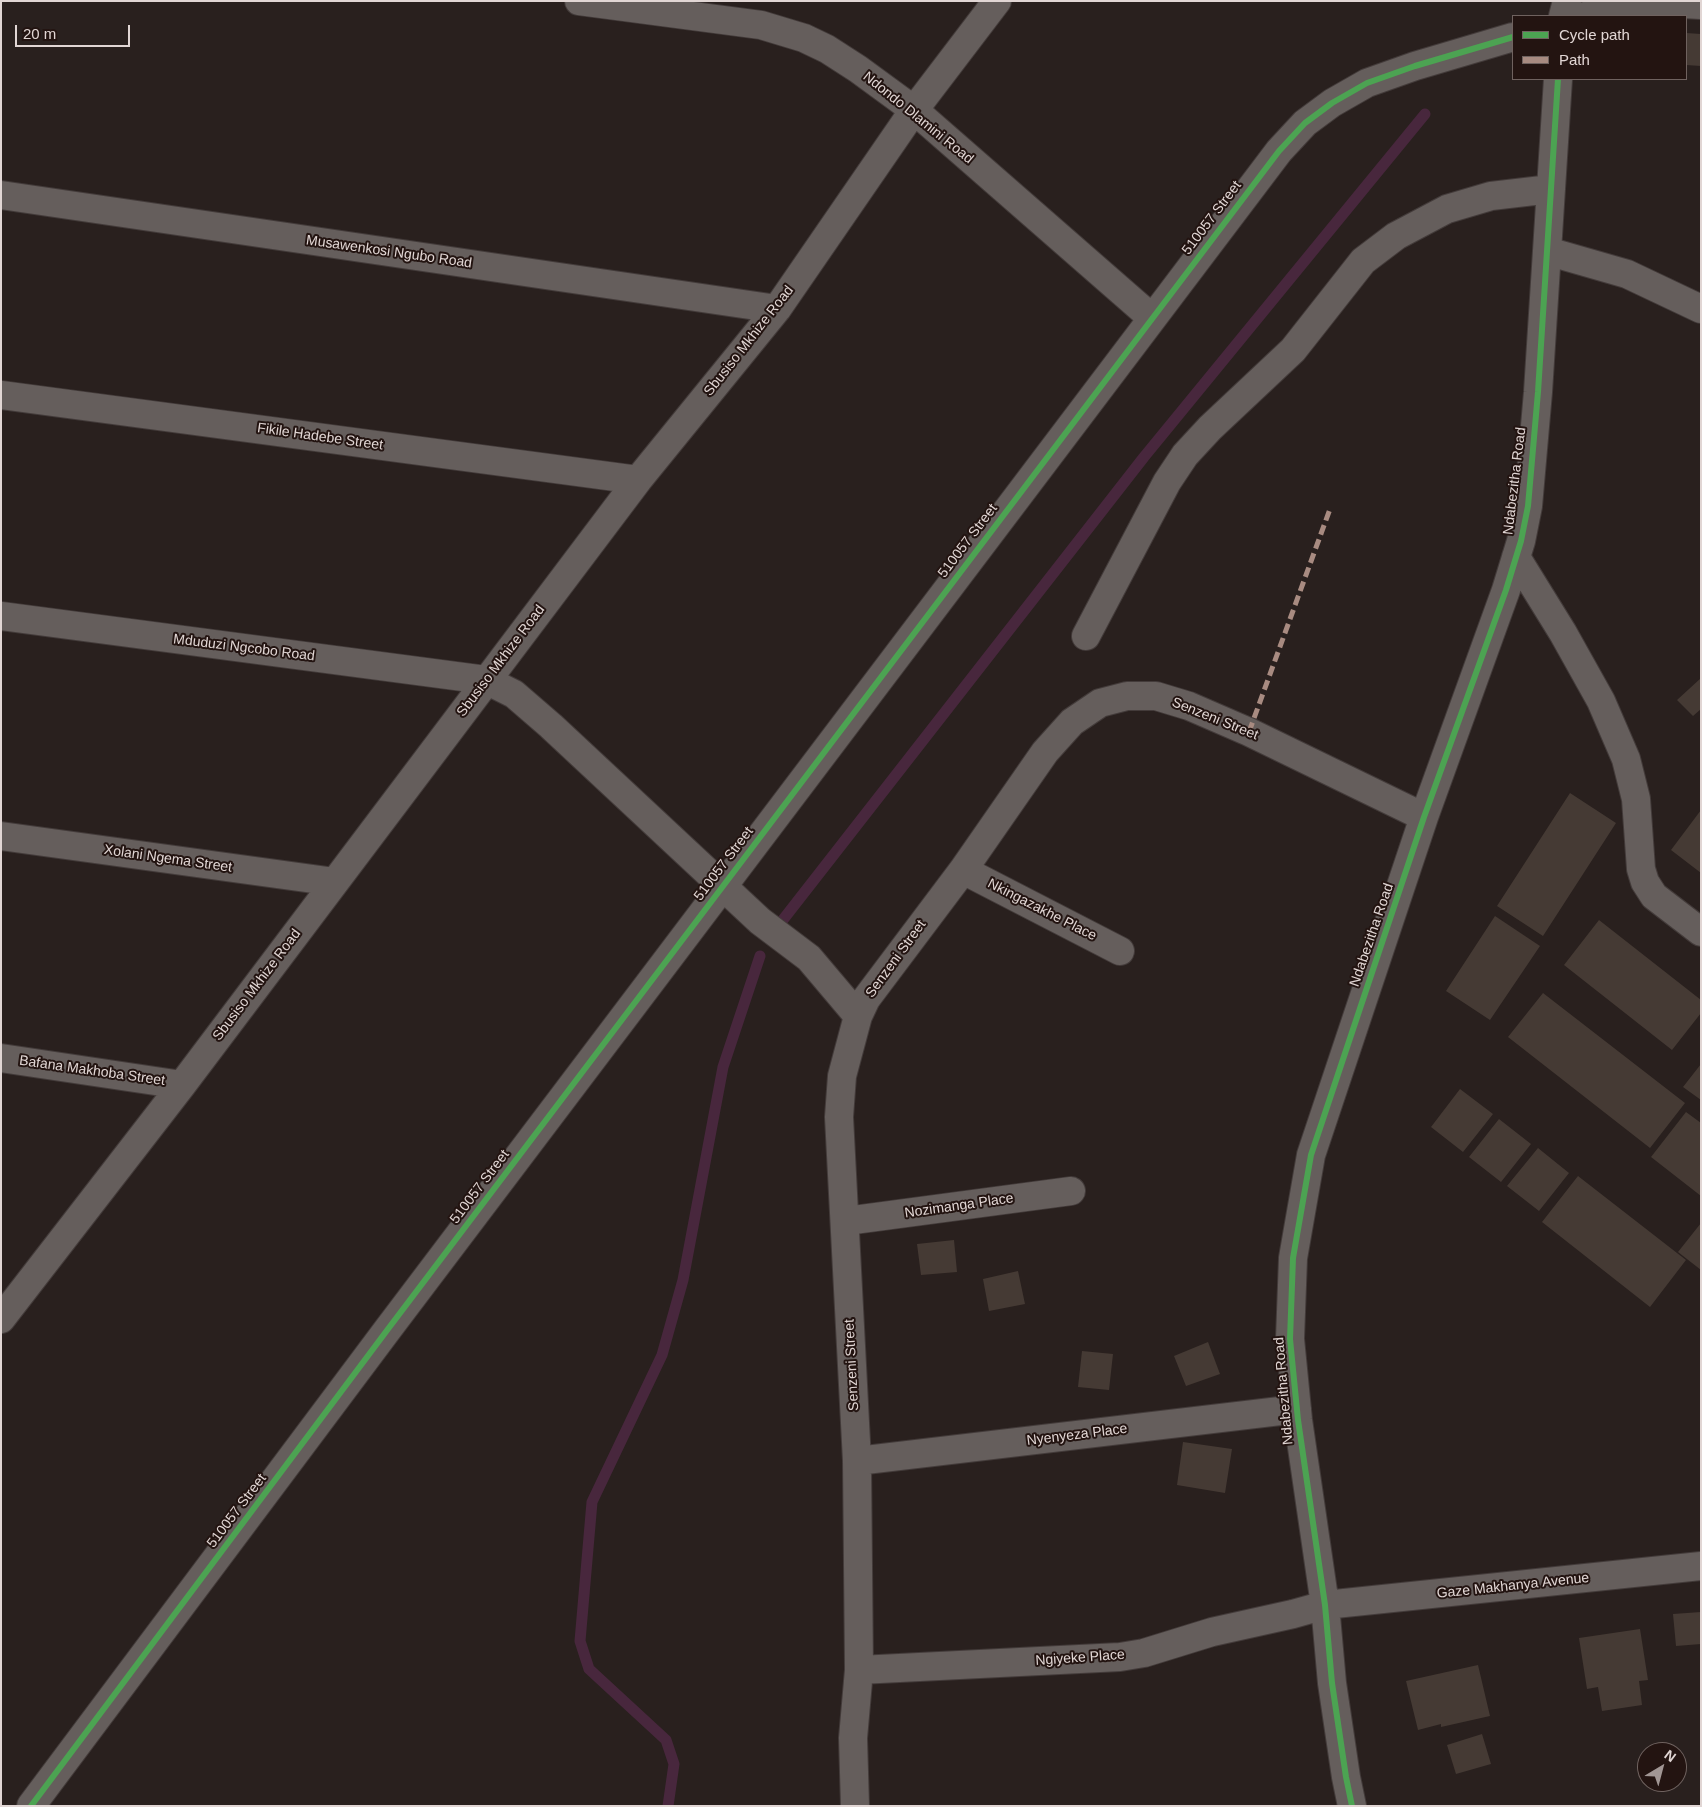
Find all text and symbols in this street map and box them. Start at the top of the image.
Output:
scale bar [18,15,132,47]
legend [1512,15,1687,80]
text: 20 m [23,25,56,42]
text: Cycle path [1559,26,1630,43]
text: Path [1559,51,1590,68]
street label: Ndondo Dlamini Road [859,68,977,168]
street label: 510057 Street [1179,178,1245,258]
street label: Musawenkosi Ngubo Road [305,232,473,272]
street label: Sbusiso Mkhize Road [701,282,797,400]
street label: Fikile Hadebe Street [256,420,384,454]
street label: Ndabezitha Road [1500,426,1530,536]
street label: 510057 Street [935,501,1001,581]
street label: Sbusiso Mkhize Road [454,602,548,720]
street label: Mduduzi Ngcobo Road [172,631,316,665]
street label: Senzeni Street [1169,694,1261,744]
street label: 510057 Street [691,824,757,904]
street label: Xolani Ngema Street [103,842,233,876]
street label: Nkingazakhe Place [985,875,1099,945]
street label: Ndabezitha Road [1346,881,1398,989]
street label: Senzeni Street [862,917,930,1001]
street label: Sbusiso Mkhize Road [210,926,304,1044]
street label: Bafana Makhoba Street [18,1052,166,1090]
street label: 510057 Street [447,1147,513,1227]
street label: Nozimanga Place [904,1190,1014,1222]
street label: Senzeni Street [841,1319,863,1411]
street label: Ndabezitha Road [1271,1336,1297,1446]
street label: Nyenyeza Place [1026,1420,1128,1450]
street label: 510057 Street [204,1471,270,1551]
street label: Gaze Makhanya Avenue [1436,1570,1590,1602]
street label: Ngiyeke Place [1035,1646,1125,1670]
north arrow [1637,1742,1687,1792]
text: N [1662,1746,1679,1765]

